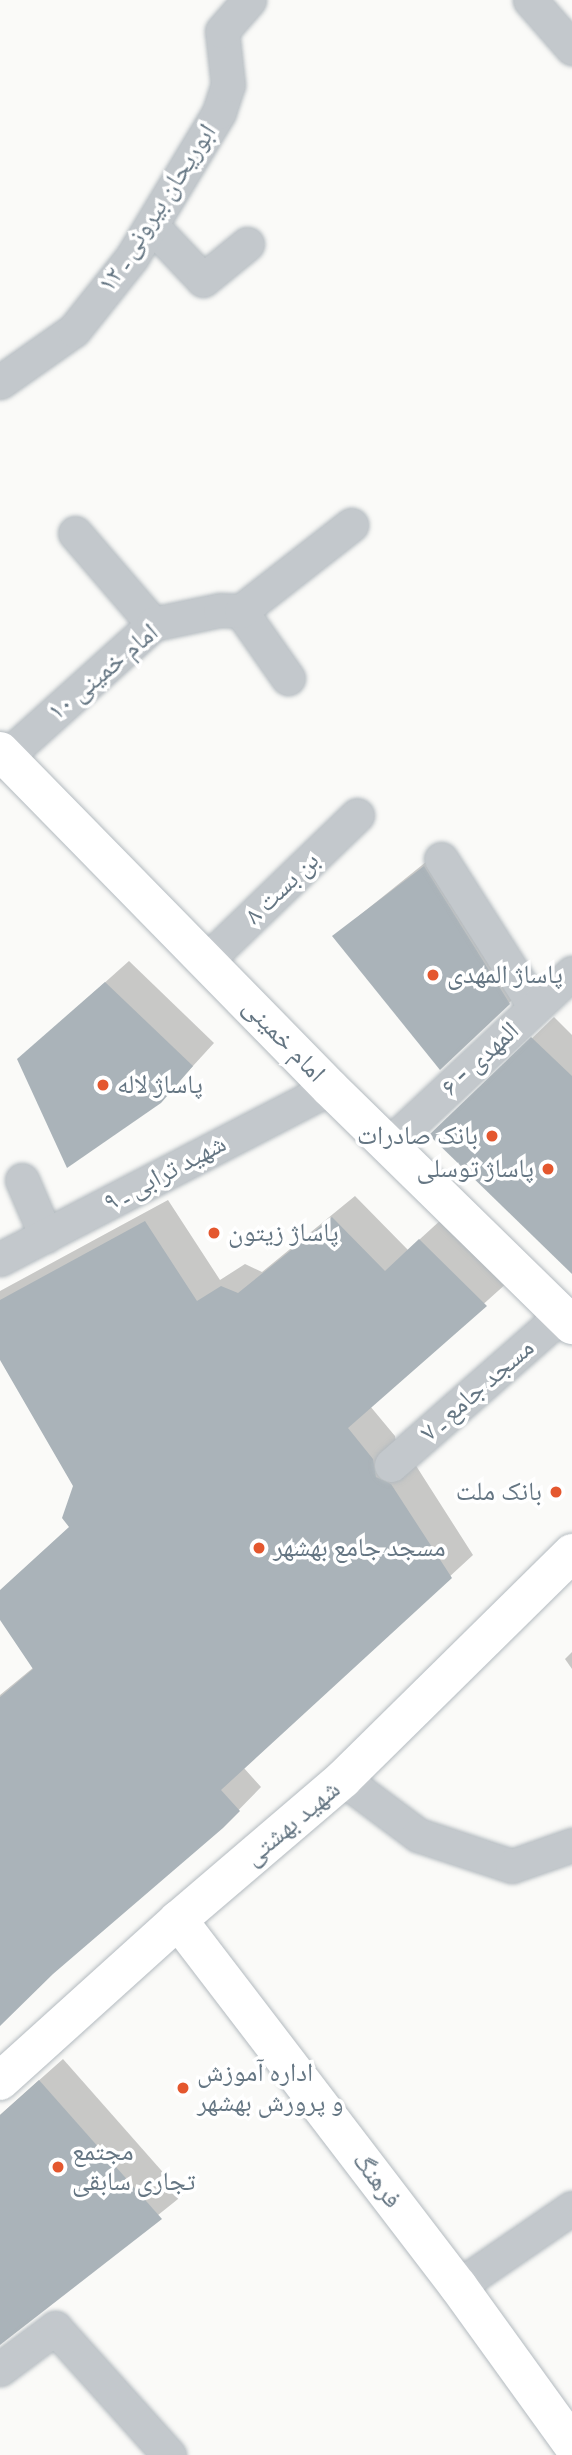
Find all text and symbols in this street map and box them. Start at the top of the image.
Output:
street label: ابوریحان بیرونی ـ ۱۲ [91,118,223,298]
street label: امام خمینی ۱۰ [41,617,165,727]
street label: بن بست ۸ [238,845,326,931]
place label: پاساژ المهدی [447,959,563,991]
marker: پاساژ المهدی [425,967,441,983]
street label: امام خمینی [236,991,332,1089]
street label: المهدی - ۶ [435,1015,525,1103]
place label: پاساژ لاله [117,1069,203,1101]
marker: پاساژ لاله [95,1077,111,1093]
place label: بانک صادرات [357,1120,478,1152]
street label: شهید ترابی ـ ۹ [99,1128,231,1218]
marker: بانک صادرات [484,1128,500,1144]
place label: پاساژ توسلی [417,1153,534,1185]
marker: پاساژ توسلی [540,1161,556,1177]
place label: پاساژ زیتون [228,1217,339,1249]
marker: پاساژ زیتون [206,1225,222,1241]
street label: مسجد جامع ـ ۷ [414,1332,540,1448]
place label: بانک ملت [456,1476,542,1508]
marker: بانک ملت [548,1484,564,1500]
place label: مسجد جامع بهشهر [273,1532,446,1564]
marker: مسجد جامع بهشهر [251,1540,267,1556]
street label: شهید بهشتی [238,1774,346,1872]
place label: اداره آموزش و پرورش بهشهر [197,2057,344,2118]
marker: اداره آموزش و پرورش بهشهر [175,2080,191,2096]
place label: مجتمع تجاری سابقی [72,2136,196,2198]
street label: فرهنگ [346,2146,408,2214]
marker: مجتمع تجاری سابقی [50,2159,66,2175]

